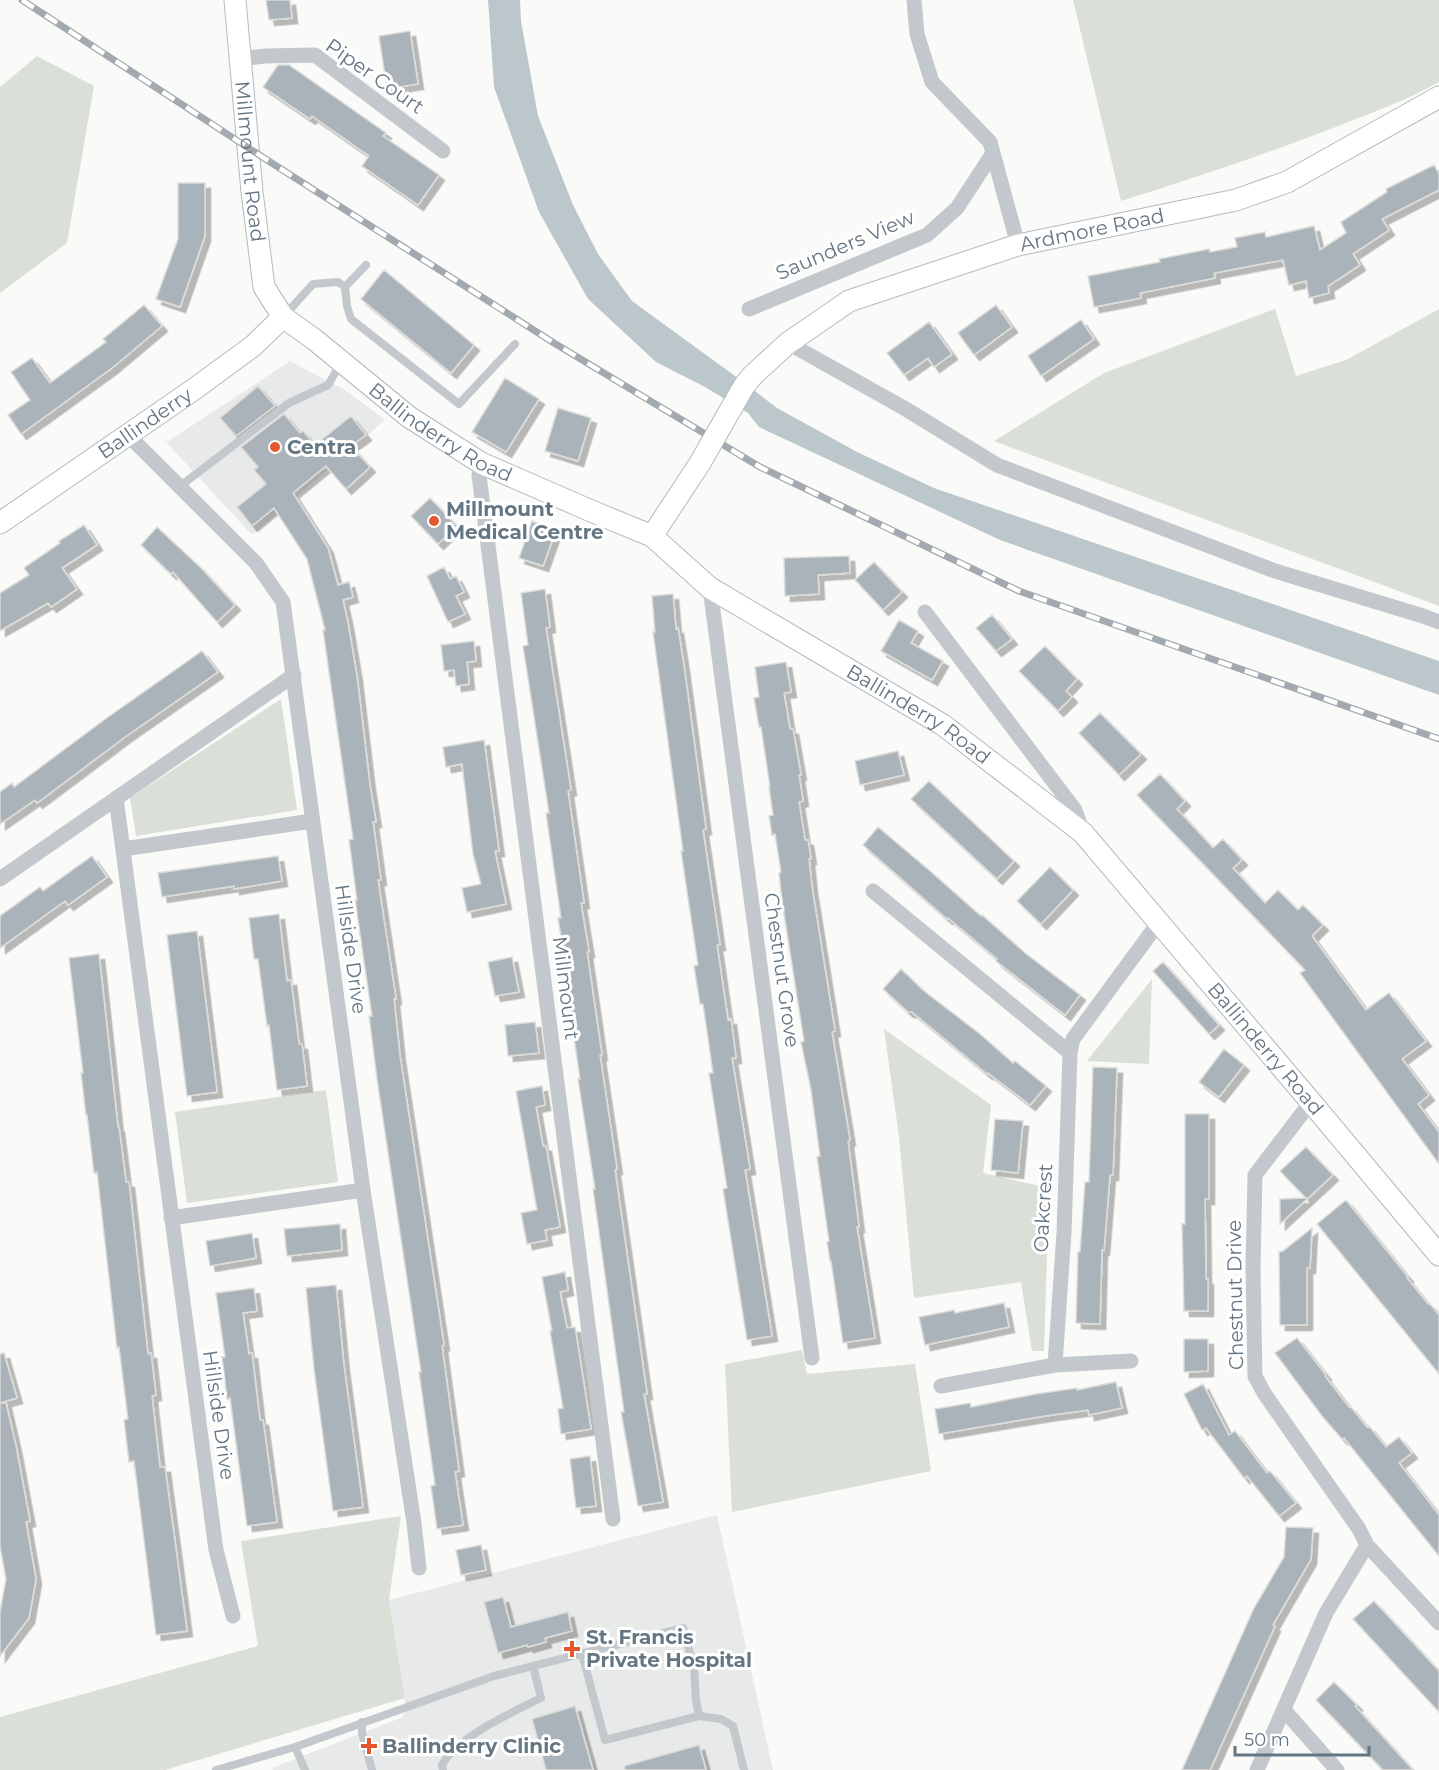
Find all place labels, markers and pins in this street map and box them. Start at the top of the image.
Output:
place label: Centra [287,435,356,459]
marker: Centra [268,440,282,454]
place label: Millmount Medical Centre [446,497,604,544]
marker: Millmount Medical Centre [427,514,441,528]
place label: St. Francis Private Hospital [586,1625,752,1672]
marker: St. Francis Private Hospital [563,1640,581,1658]
place label: Ballinderry Clinic [382,1734,561,1758]
marker: Ballinderry Clinic [360,1737,378,1755]

